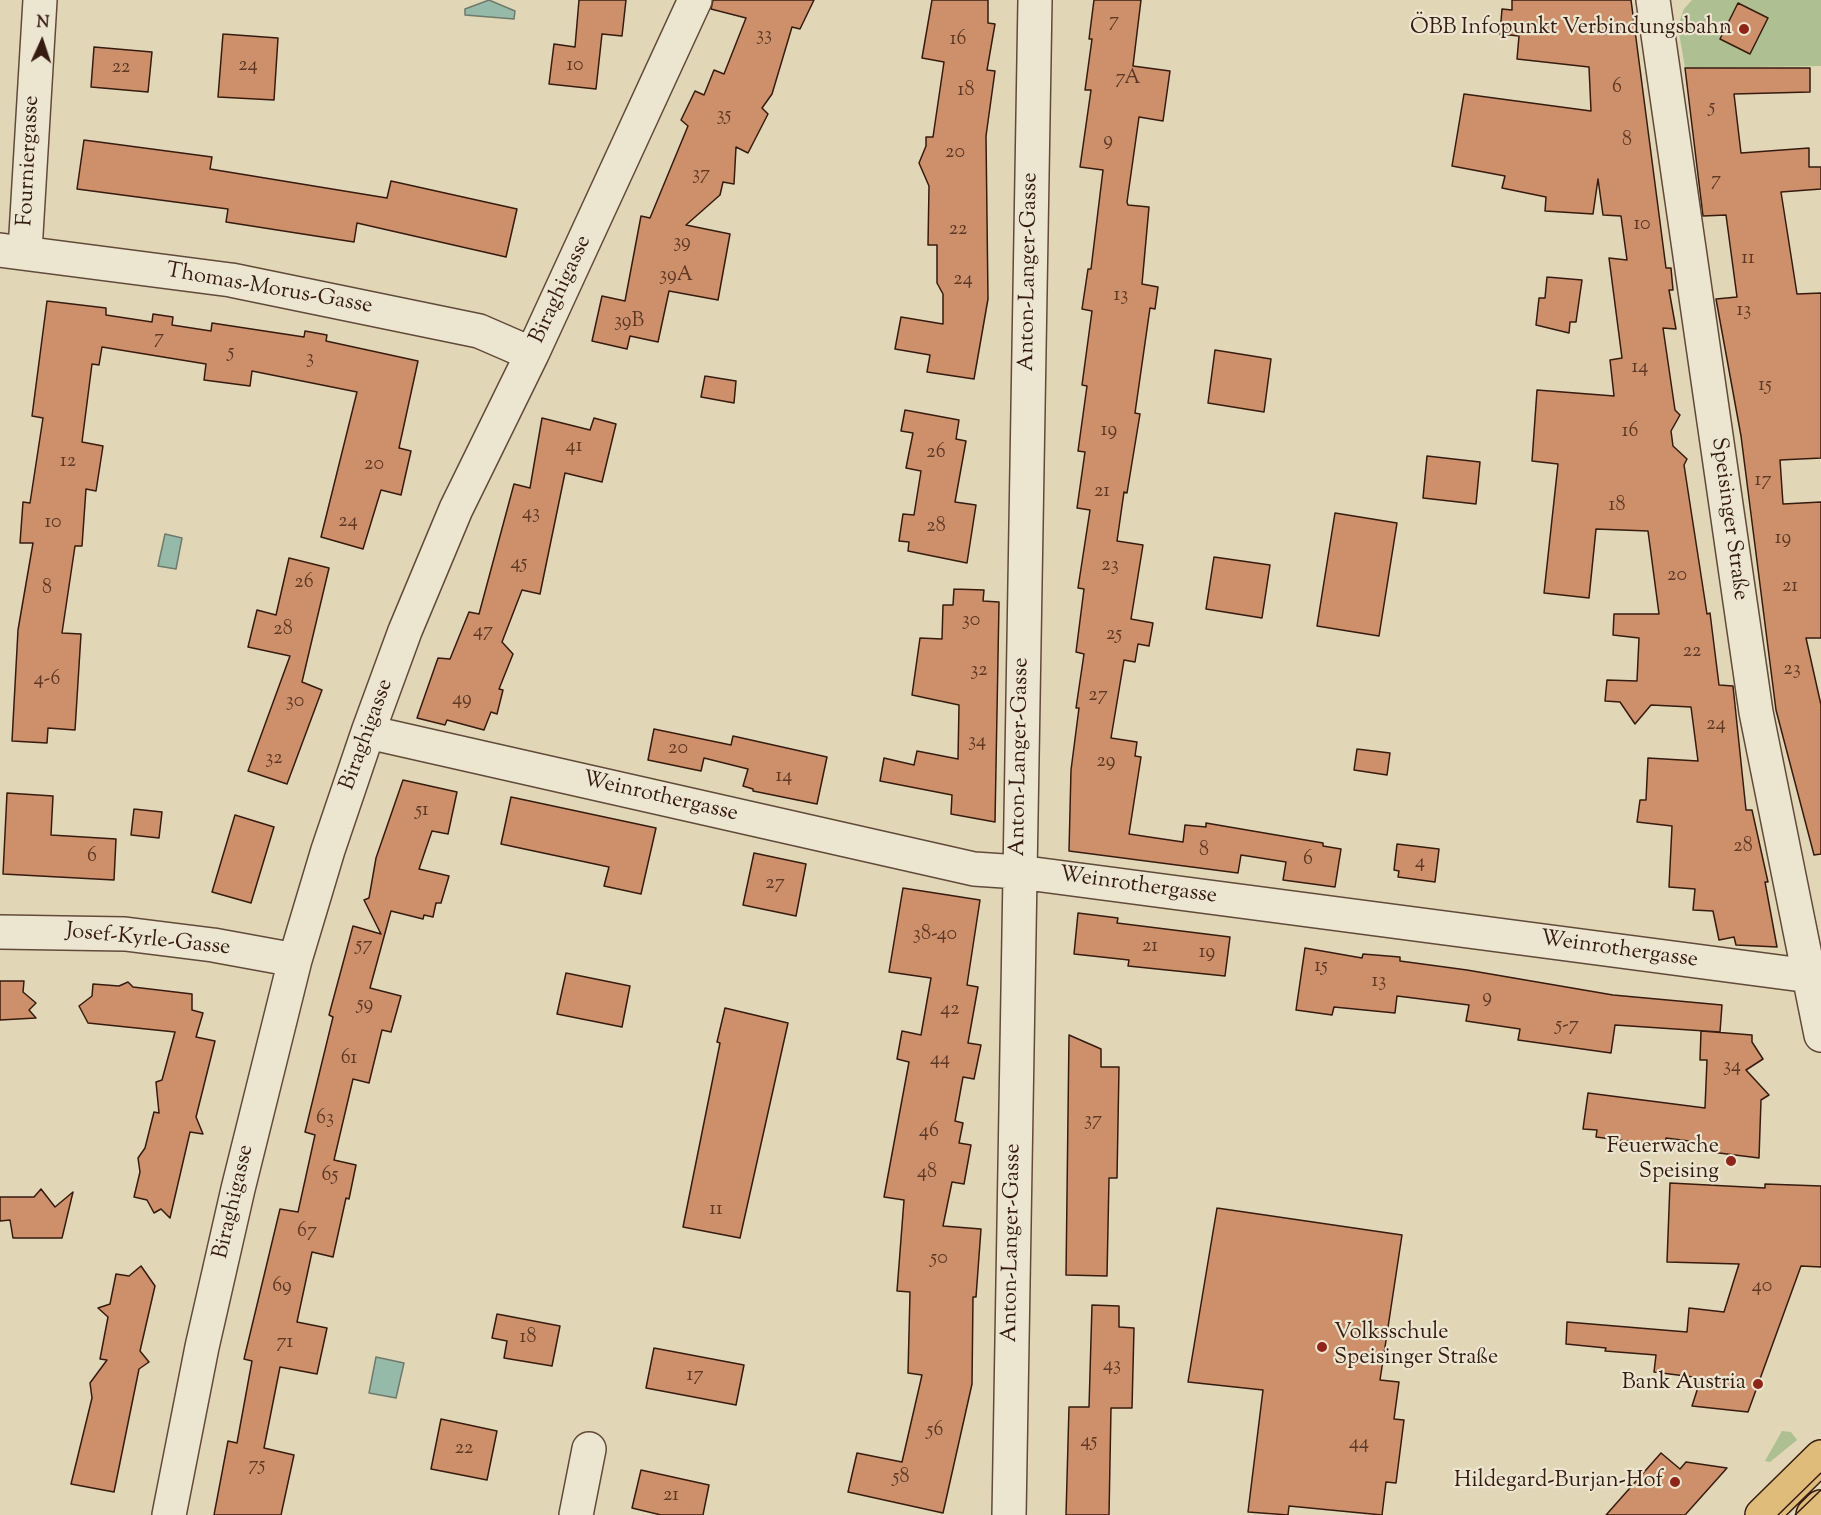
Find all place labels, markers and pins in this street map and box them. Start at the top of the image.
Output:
place label: ÖBB Infopunkt Verbindungsbahn [1410,16,1732,42]
marker: ÖBB Infopunkt Verbindungsbahn [1737,22,1751,36]
place label: Feuerwache Speising [1607,1135,1719,1186]
marker: Feuerwache Speising [1724,1154,1738,1168]
place label: Volksschule Speisinger Straße [1334,1321,1498,1372]
marker: Volksschule Speisinger Straße [1315,1340,1329,1354]
place label: Bank Austria [1622,1371,1746,1397]
marker: Bank Austria [1751,1377,1765,1391]
place label: Hildegard-Burjan-Hof [1454,1469,1663,1495]
marker: Hildegard-Burjan-Hof [1668,1475,1682,1489]

